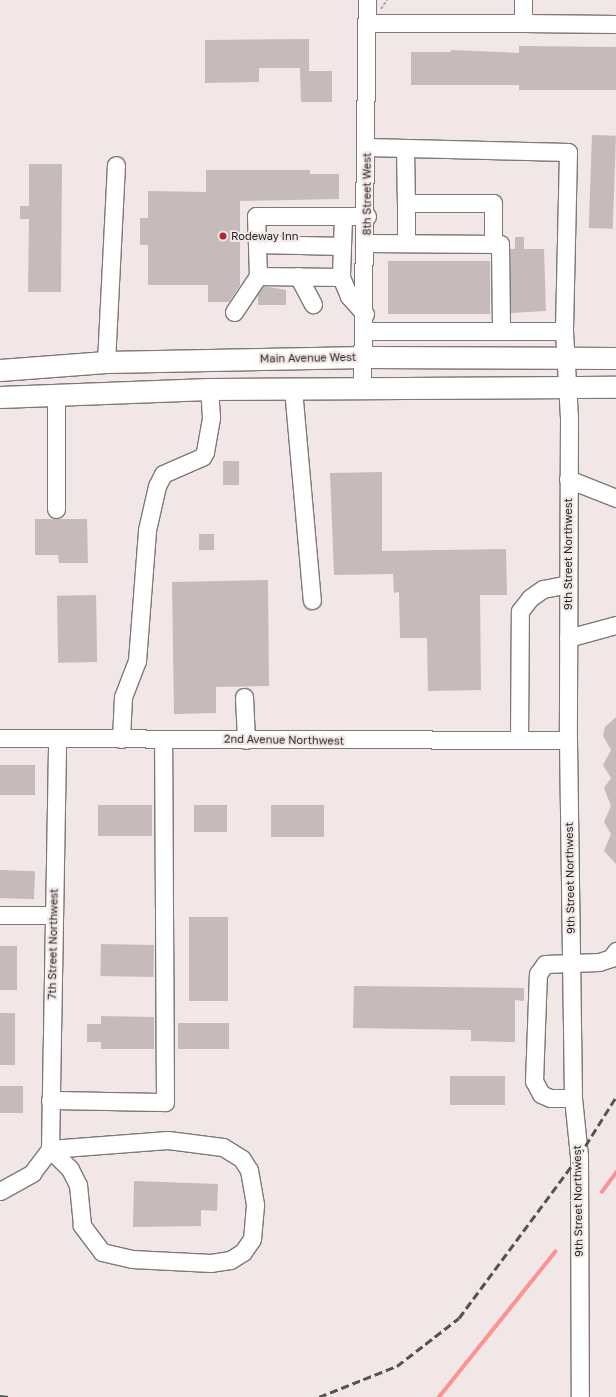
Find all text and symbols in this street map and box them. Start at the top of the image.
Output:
street label: 8th Street West [360,153,374,235]
place label: Rodeway Inn [231,229,299,243]
marker: Rodeway Inn [218,231,228,241]
street label: Main Avenue West [260,351,356,365]
street label: 9th Street Northwest [561,498,575,610]
street label: 2nd Avenue Northwest [224,732,344,748]
street label: 9th Street Northwest [562,822,578,934]
street label: 7th Street Northwest [45,888,61,1000]
street label: 9th Street Northwest [570,1145,586,1257]

